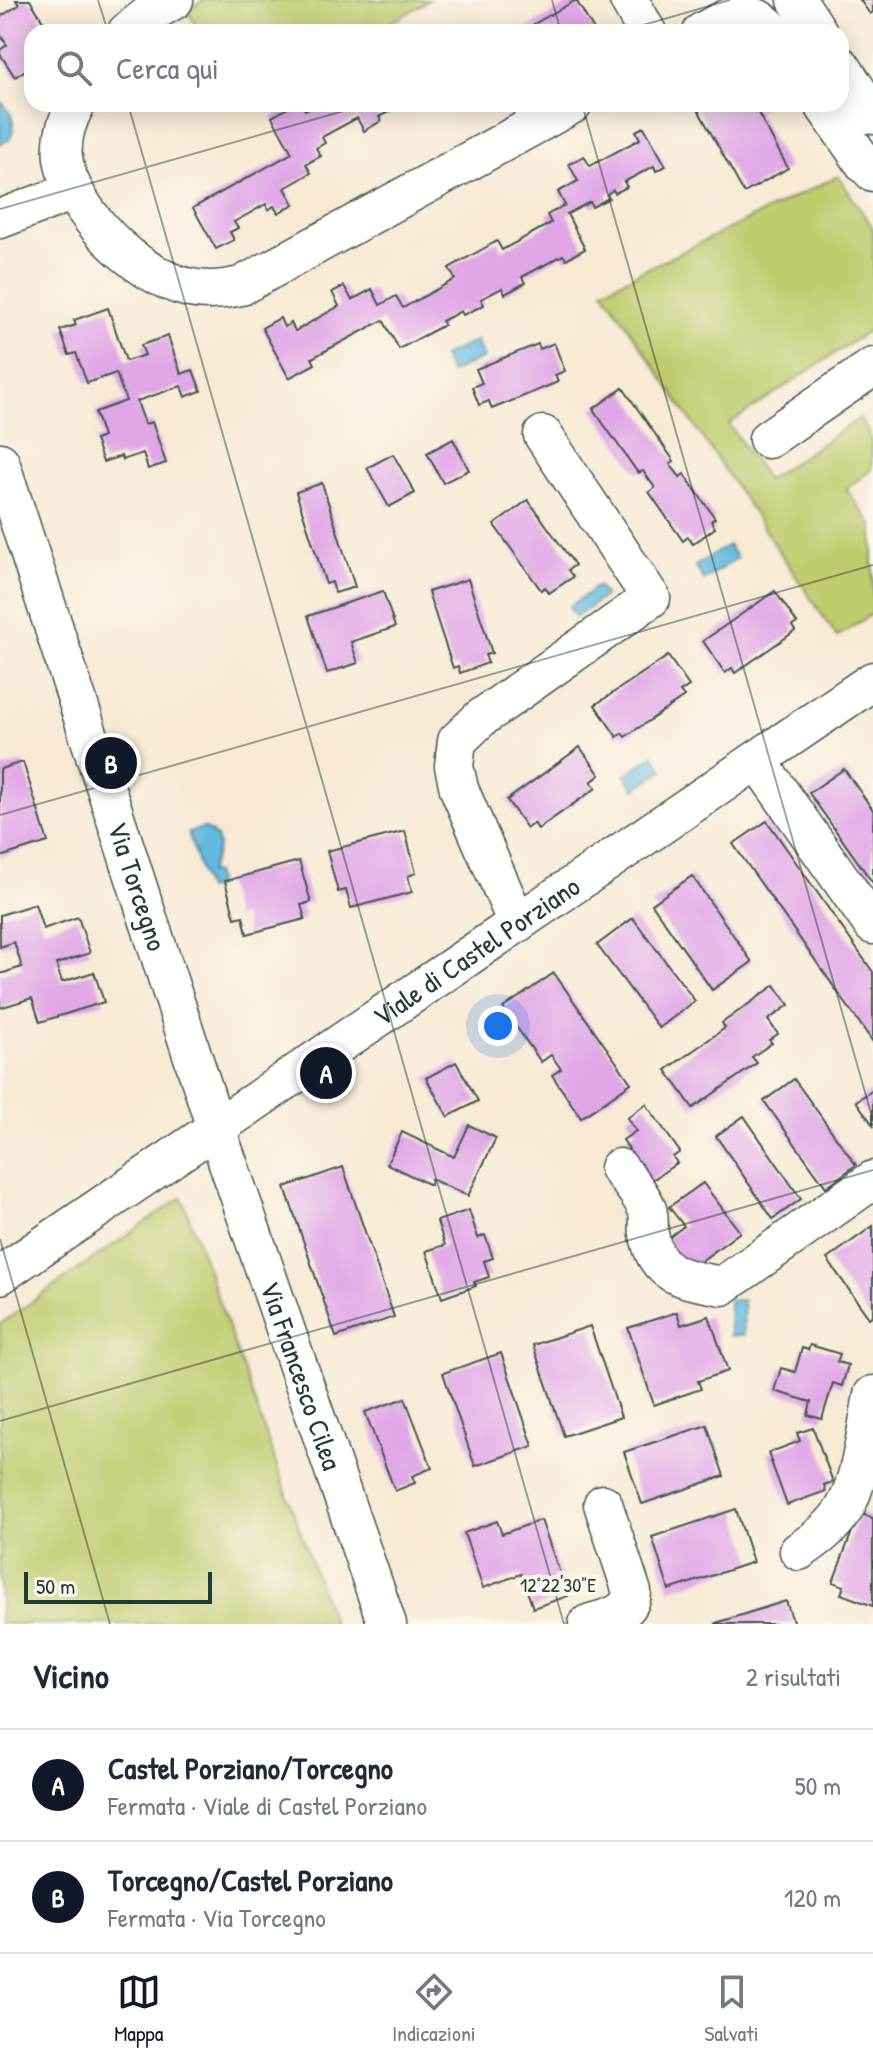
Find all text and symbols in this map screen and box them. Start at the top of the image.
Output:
search box [24,24,849,112]
icon: search [52,46,96,90]
text: Cerca qui [116,48,219,88]
pin: B [85,733,137,793]
street label: Via Torcegno [99,817,176,955]
street label: Viale di Castel Porziano [365,867,587,1035]
your location [478,1006,518,1046]
pin: A [300,1043,352,1103]
street label: Via Francesco Cilea [251,1276,351,1475]
scale bar [24,1568,212,1604]
text: 50 m [36,1571,75,1601]
text: 12°22'30"E [520,1571,596,1598]
text: Vicino [32,1653,109,1699]
text: 2 risultati [746,1659,841,1694]
text: Castel Porziano/Torcegno [108,1748,393,1788]
text: A [52,1768,64,1803]
text: 50 m [795,1768,841,1803]
text: Fermata · Viale di Castel Porziano [108,1788,427,1823]
text: Torcegno/Castel Porziano [108,1860,393,1900]
text: B [51,1880,65,1915]
text: 120 m [784,1880,841,1915]
text: Fermata · Via Torcegno [108,1900,326,1935]
tab: Mappa [114,1970,163,2048]
tab: Indicazioni [392,1970,476,2048]
tab: Salvati [704,1970,759,2048]

